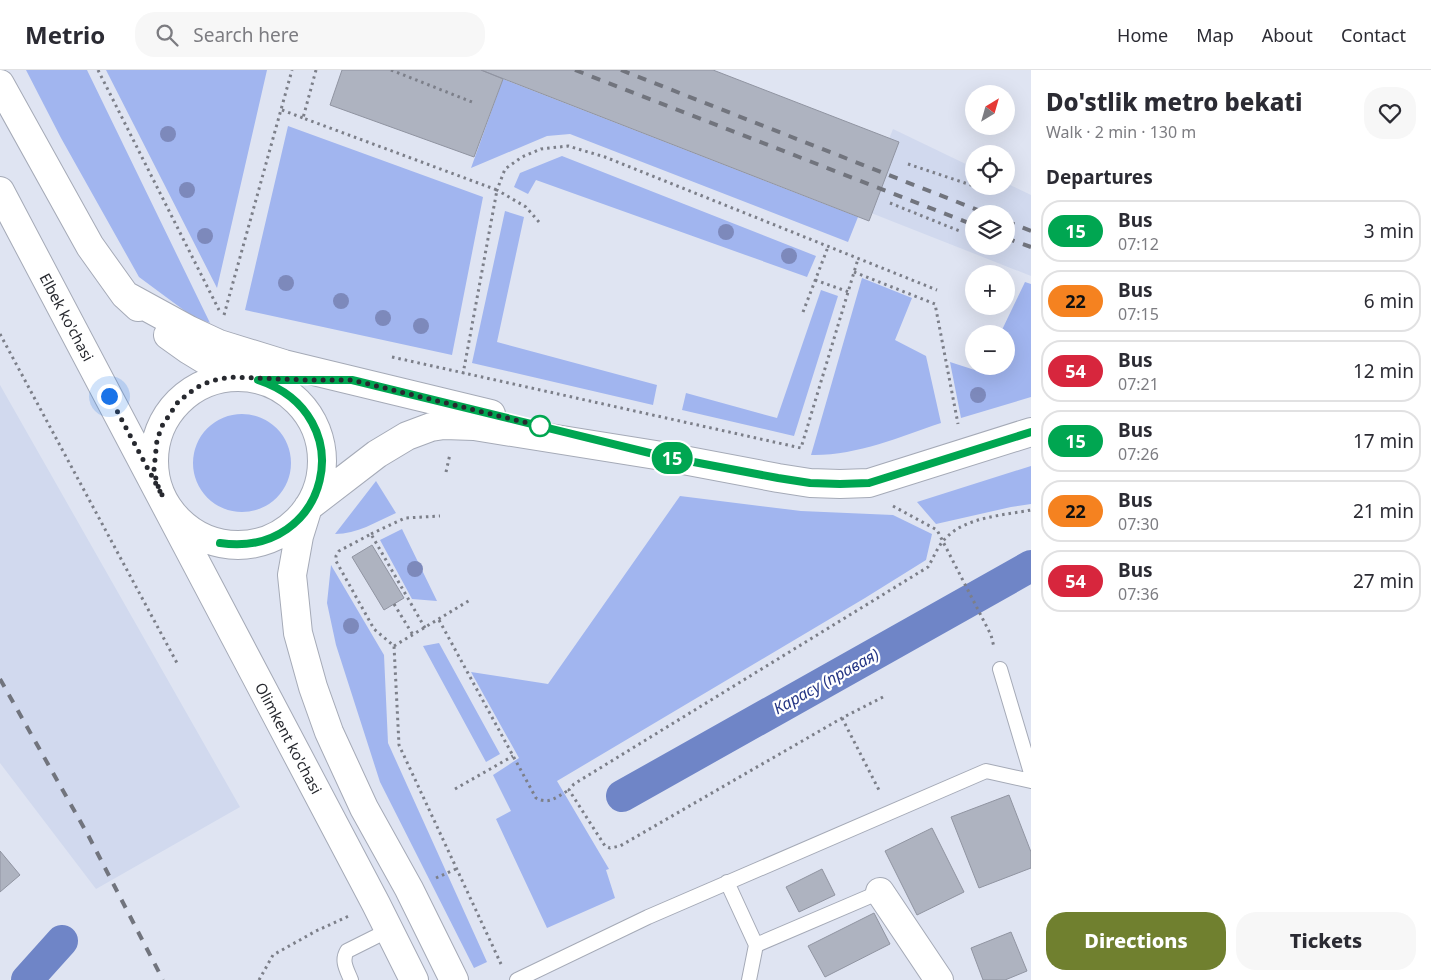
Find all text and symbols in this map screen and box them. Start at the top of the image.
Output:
search box [135,12,485,57]
text: Metrio [25,18,105,51]
icon: search [153,21,181,49]
text: Search here [193,22,299,48]
text: Home [1117,23,1168,47]
text: Map [1196,23,1234,47]
text: About [1262,23,1313,47]
text: Contact [1341,23,1406,47]
north arrow [965,85,1015,135]
map controls [965,85,1015,375]
text: Do'stlik metro bekati [1046,85,1303,118]
button: heart [1364,87,1416,139]
text: Walk · 2 min · 130 m [1046,121,1196,143]
button: locate [965,145,1015,195]
text: Departures [1046,164,1153,190]
button: layers [965,205,1015,255]
text: Bus [1118,207,1153,233]
text: 3 min [1364,218,1414,244]
text: 15 [1065,219,1086,243]
text: 07:12 [1118,233,1159,255]
button: + [965,265,1015,315]
street label: Elbek ko'chasi [35,269,99,365]
text: Bus [1118,277,1153,303]
text: 6 min [1364,288,1414,314]
text: 22 [1065,289,1086,313]
text: 07:15 [1118,303,1159,325]
button: − [965,325,1015,375]
text: Bus [1118,347,1153,373]
text: 12 min [1353,358,1414,384]
text: 54 [1065,359,1086,383]
text: 07:21 [1118,373,1159,395]
your location [97,384,122,409]
unlabelled marker [529,415,551,437]
text: Bus [1118,417,1153,443]
text: 17 min [1353,428,1414,454]
text: 15 [1065,429,1086,453]
line badge: 15 [650,442,694,474]
text: 07:26 [1118,443,1159,465]
text: 15 [662,446,682,470]
text: Bus [1118,487,1153,513]
text: 21 min [1353,498,1414,524]
text: 22 [1065,499,1086,523]
text: 07:30 [1118,513,1159,535]
text: Bus [1118,557,1153,583]
text: 27 min [1353,568,1414,594]
text: 54 [1065,569,1086,593]
text: 07:36 [1118,583,1159,605]
water label: Карасу (правая) [769,643,883,719]
street label: Olimkent ko'chasi [251,679,327,797]
button: Directions [1046,912,1226,970]
button: Tickets [1236,912,1416,970]

